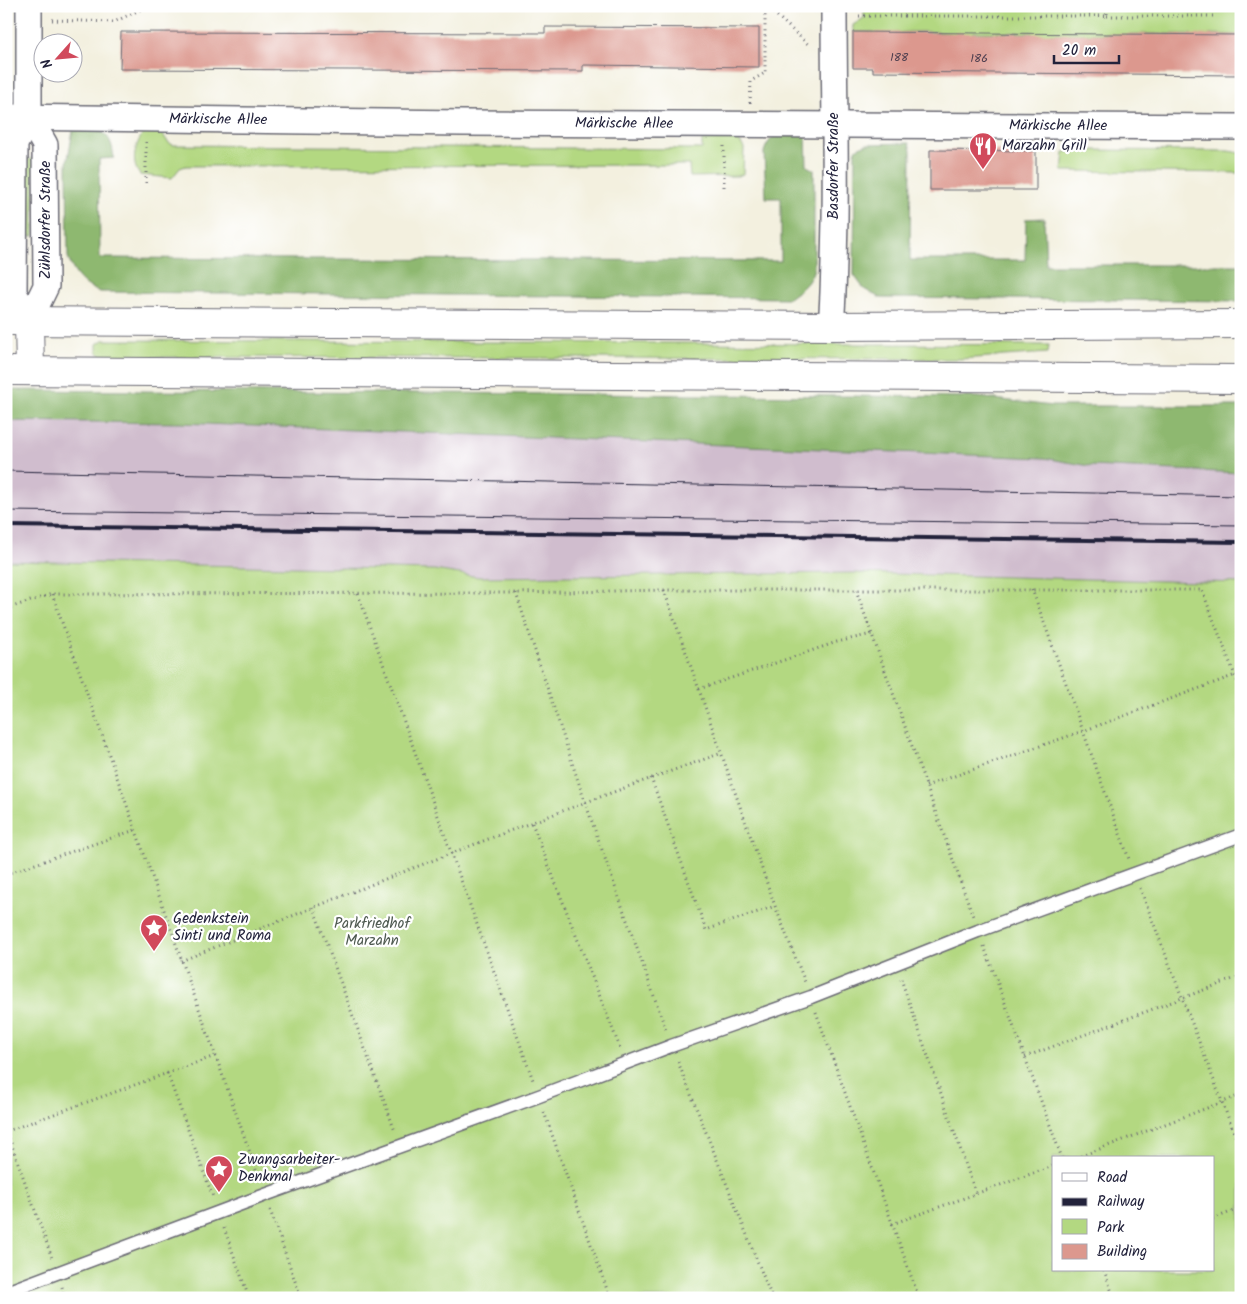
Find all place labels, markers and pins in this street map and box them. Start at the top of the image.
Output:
restaurant icon: Marzahn Grill [968,131,998,170]
place label: Marzahn Grill [1002,134,1087,158]
place label: Gedenkstein Sinti und Roma [173,907,271,948]
place icon: Gedenkstein Sinti und Roma [139,913,169,952]
place label: Zwangsarbeiter- Denkmal [238,1148,341,1189]
place icon: Zwangsarbeiter- Denkmal [204,1154,234,1193]

